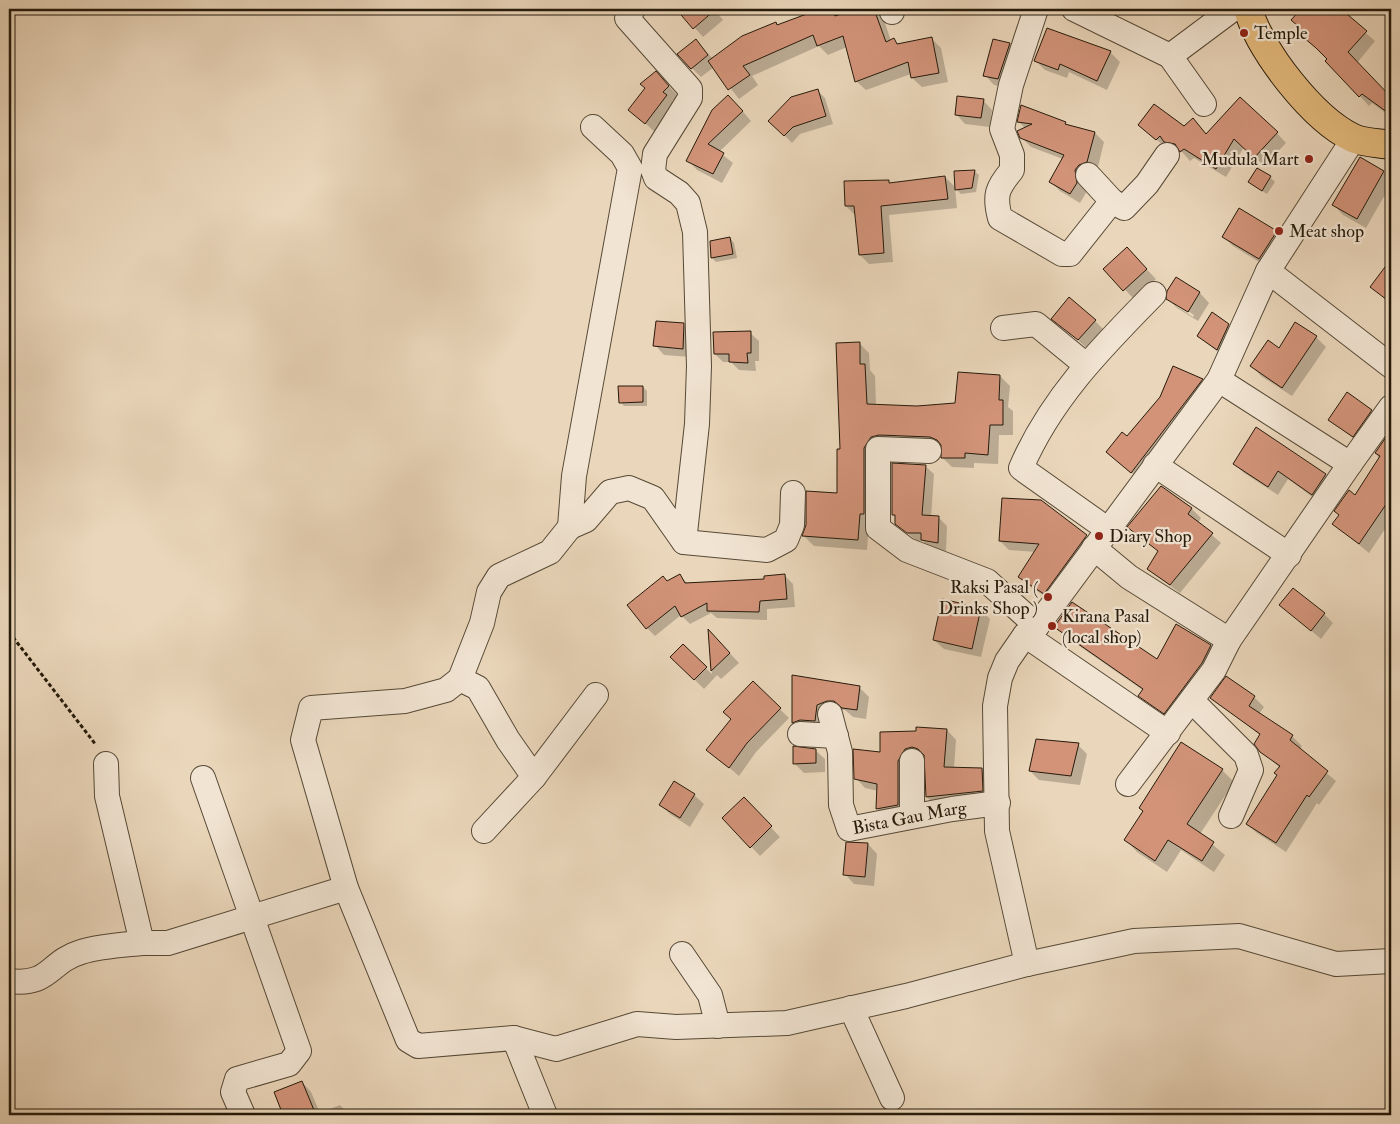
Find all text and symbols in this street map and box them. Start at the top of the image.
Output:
place label: Temple [1254,22,1308,45]
marker: Temple [1238,27,1250,39]
place label: Mudula Mart [1201,148,1299,171]
marker: Mudula Mart [1303,153,1315,165]
place label: Meat shop [1289,220,1364,243]
marker: Meat shop [1273,225,1285,237]
place label: Diary Shop [1109,525,1191,548]
marker: Diary Shop [1093,530,1105,542]
place label: Raksi Pasal ( Drinks Shop ) [938,576,1038,620]
marker: Raksi Pasal ( Drinks Shop ) [1042,591,1054,603]
place label: Kirana Pasal (local shop) [1062,605,1150,649]
marker: Kirana Pasal (local shop) [1046,620,1058,632]
street label: Bista Gau Marg [850,796,969,840]

